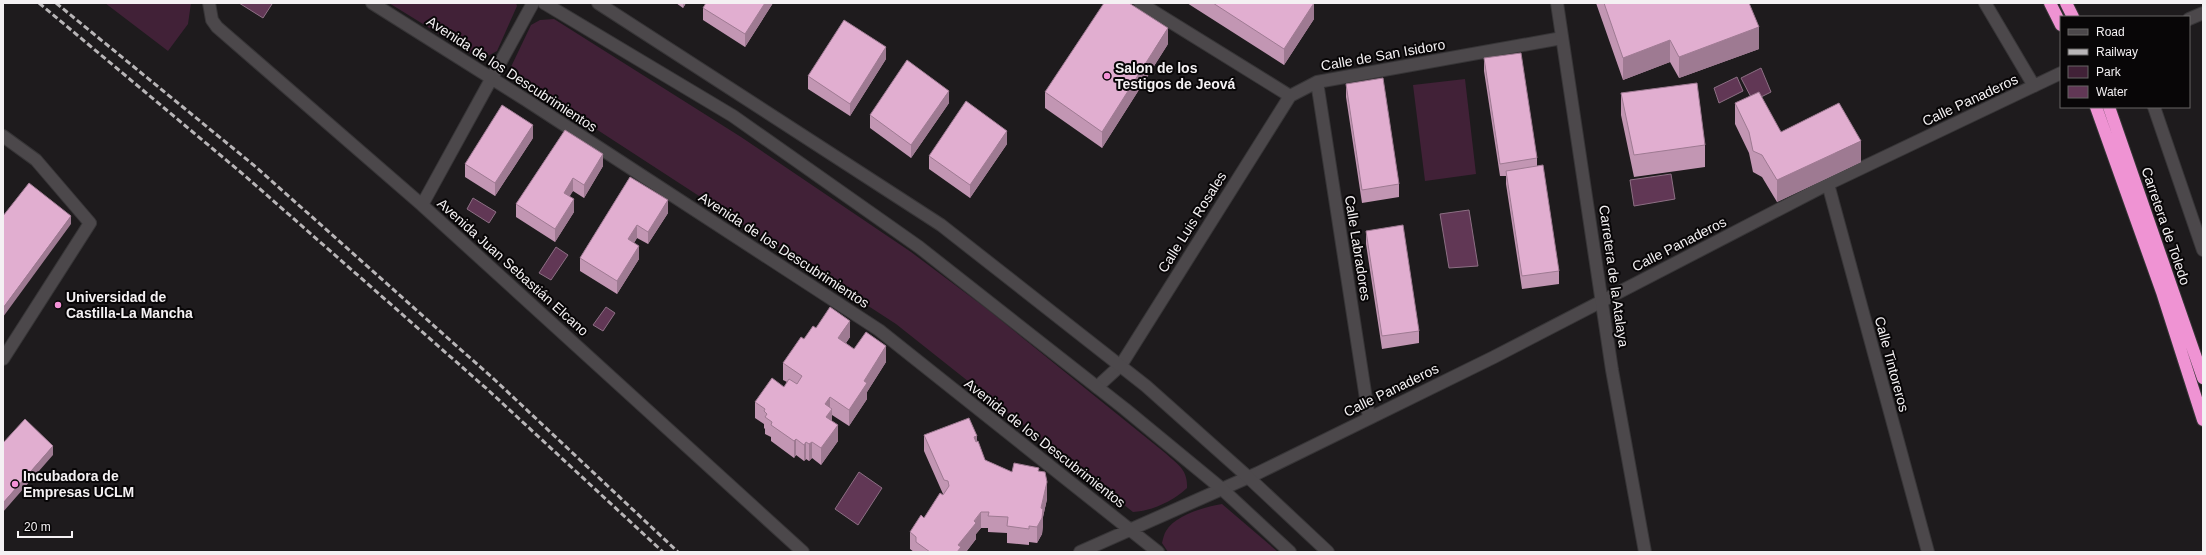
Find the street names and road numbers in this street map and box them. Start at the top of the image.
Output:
street label: Avenida de los Descubrimientos [424,13,600,135]
street label: Calle de San Isidoro [1320,36,1447,74]
street label: Calle Panaderos [1920,71,2020,129]
street label: Carretera de Toledo [2138,165,2194,287]
street label: Calle Luis Rosales [1154,169,1230,275]
street label: Avenida de los Descubrimientos [696,189,872,311]
street label: Calle Labradores [1342,194,1374,302]
street label: Avenida Juan Sebastián Elcano [434,195,592,339]
street label: Carretera de la Atalaya [1596,204,1632,348]
street label: Calle Panaderos [1629,213,1729,275]
street label: Calle Tintoreros [1872,315,1912,413]
street label: Calle Panaderos [1341,360,1441,420]
street label: Avenida de los Descubrimientos [961,375,1129,511]

